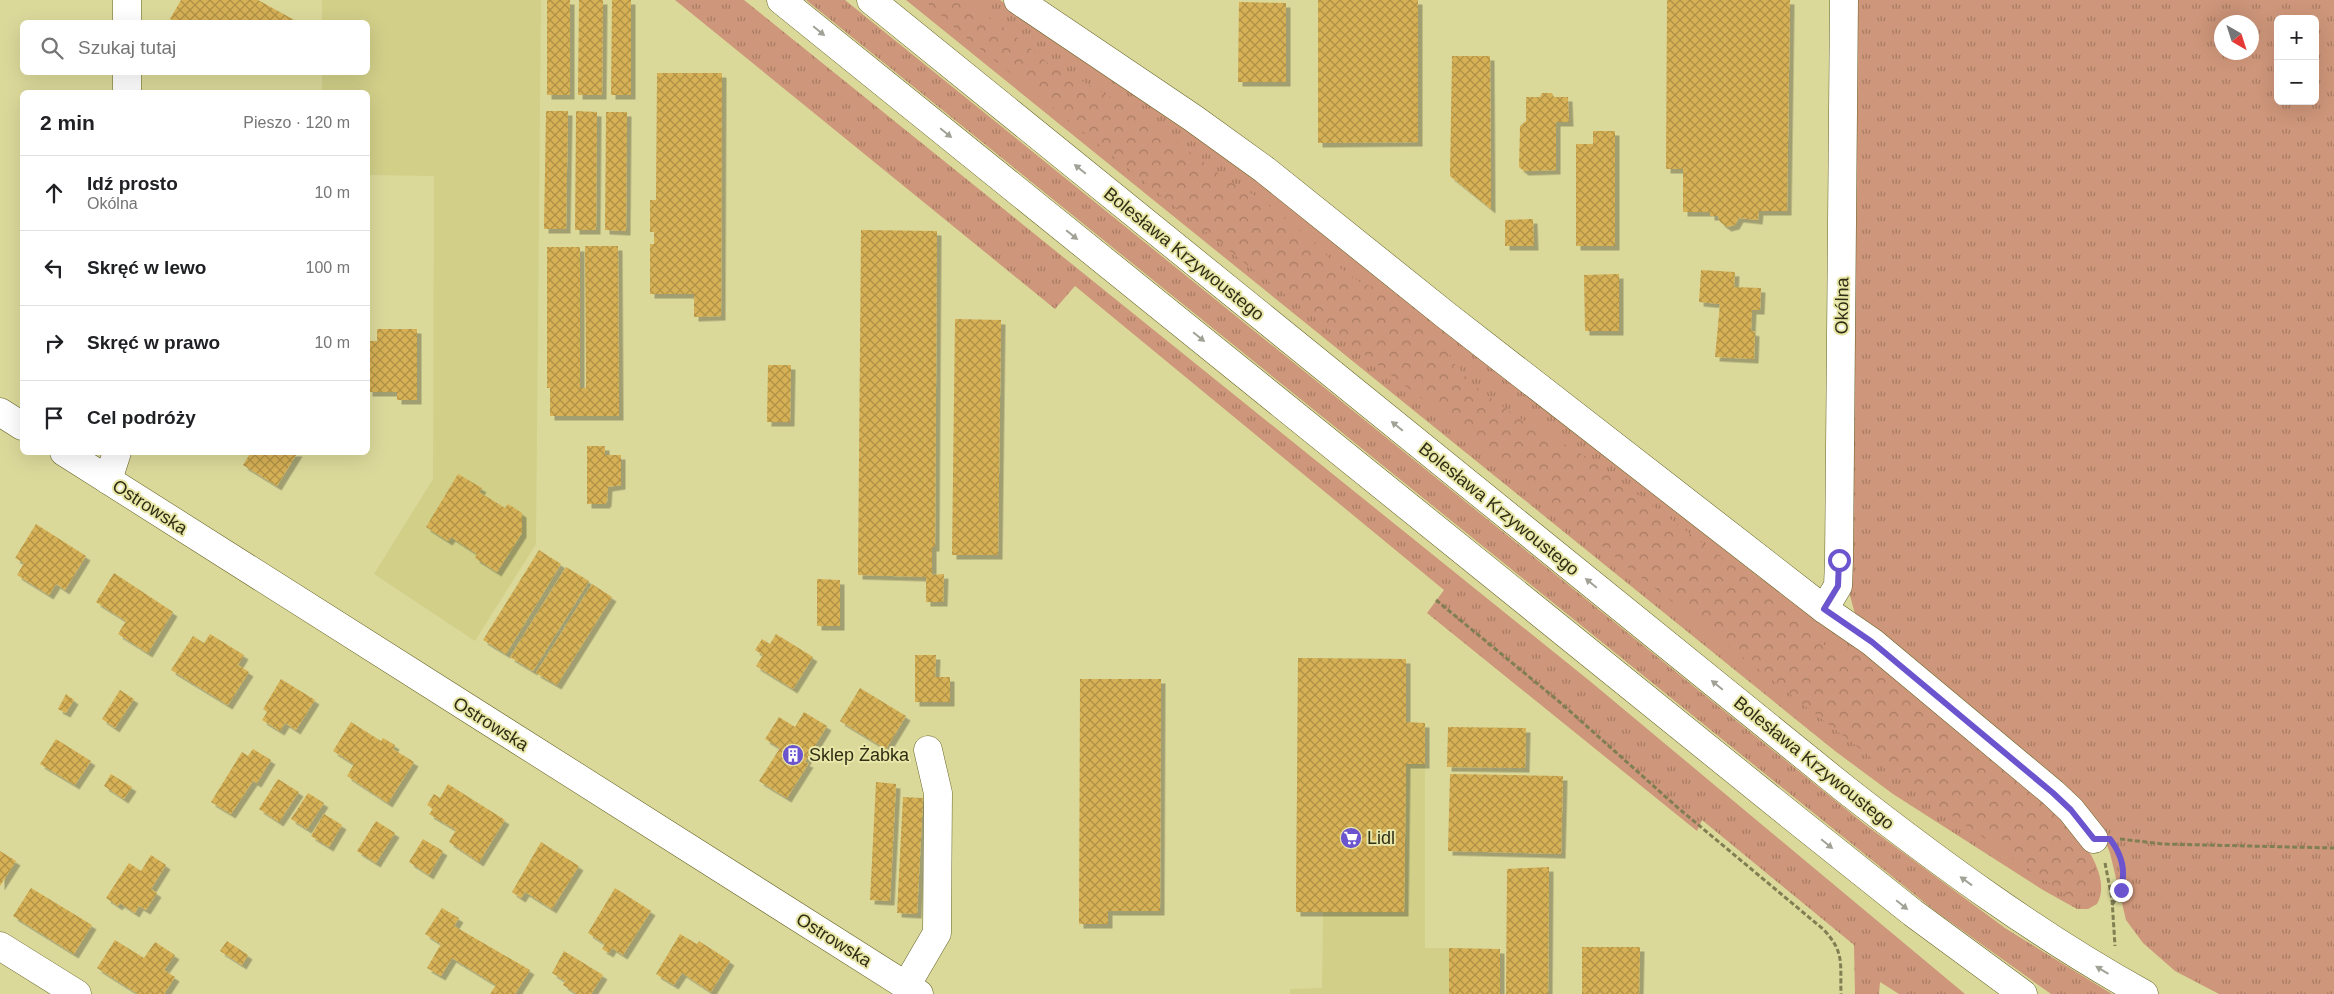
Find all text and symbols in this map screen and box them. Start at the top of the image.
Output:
north arrow [2214,15,2259,60]
map controls [2274,15,2319,105]
button: + [2274,15,2319,60]
search box [20,20,370,75]
one-way arrow [813,25,826,36]
icon: search [38,34,66,62]
text: Szukaj tutaj [78,37,176,58]
button: − [2274,60,2319,105]
text: 2 min [40,111,95,134]
text: Pieszo · 120 m [243,114,350,131]
one-way arrow [939,127,952,138]
one-way arrow [1074,164,1087,175]
text: Idź prosto [87,173,178,194]
icon: ahead [40,179,68,207]
street label: Bolesława Krzywoustego [1100,183,1268,325]
text: 10 m [314,184,350,201]
text: Okólna [87,195,138,212]
one-way arrow [1065,229,1078,240]
icon: left [40,254,68,282]
text: Skręć w lewo [87,257,206,278]
text: 100 m [306,259,350,276]
street label: Okólna [1832,276,1853,335]
icon: right [40,329,68,357]
text: Skręć w prawo [87,332,220,353]
one-way arrow [1192,332,1205,343]
text: 10 m [314,334,350,351]
icon: arrive [40,404,68,432]
text: Cel podróży [87,407,196,428]
one-way arrow [1391,420,1404,431]
street label: Bolesława Krzywoustego [1415,438,1583,580]
street label: Ostrowska [109,475,192,539]
route start [1828,549,1851,572]
one-way arrow [1585,578,1598,589]
one-way arrow [1711,680,1724,691]
street label: Bolesława Krzywoustego [1730,692,1898,834]
street label: Ostrowska [450,693,533,756]
building icon: Sklep Żabka [781,743,805,767]
place label: Sklep Żabka [809,745,910,765]
supermarket icon: Lidl [1339,826,1363,850]
place label: Lidl [1367,828,1395,848]
one-way arrow [1820,839,1833,850]
one-way arrow [1959,876,1973,886]
route end [2110,879,2133,902]
one-way arrow [1896,899,1909,910]
street label: Ostrowska [793,909,876,972]
one-way arrow [2096,965,2109,974]

